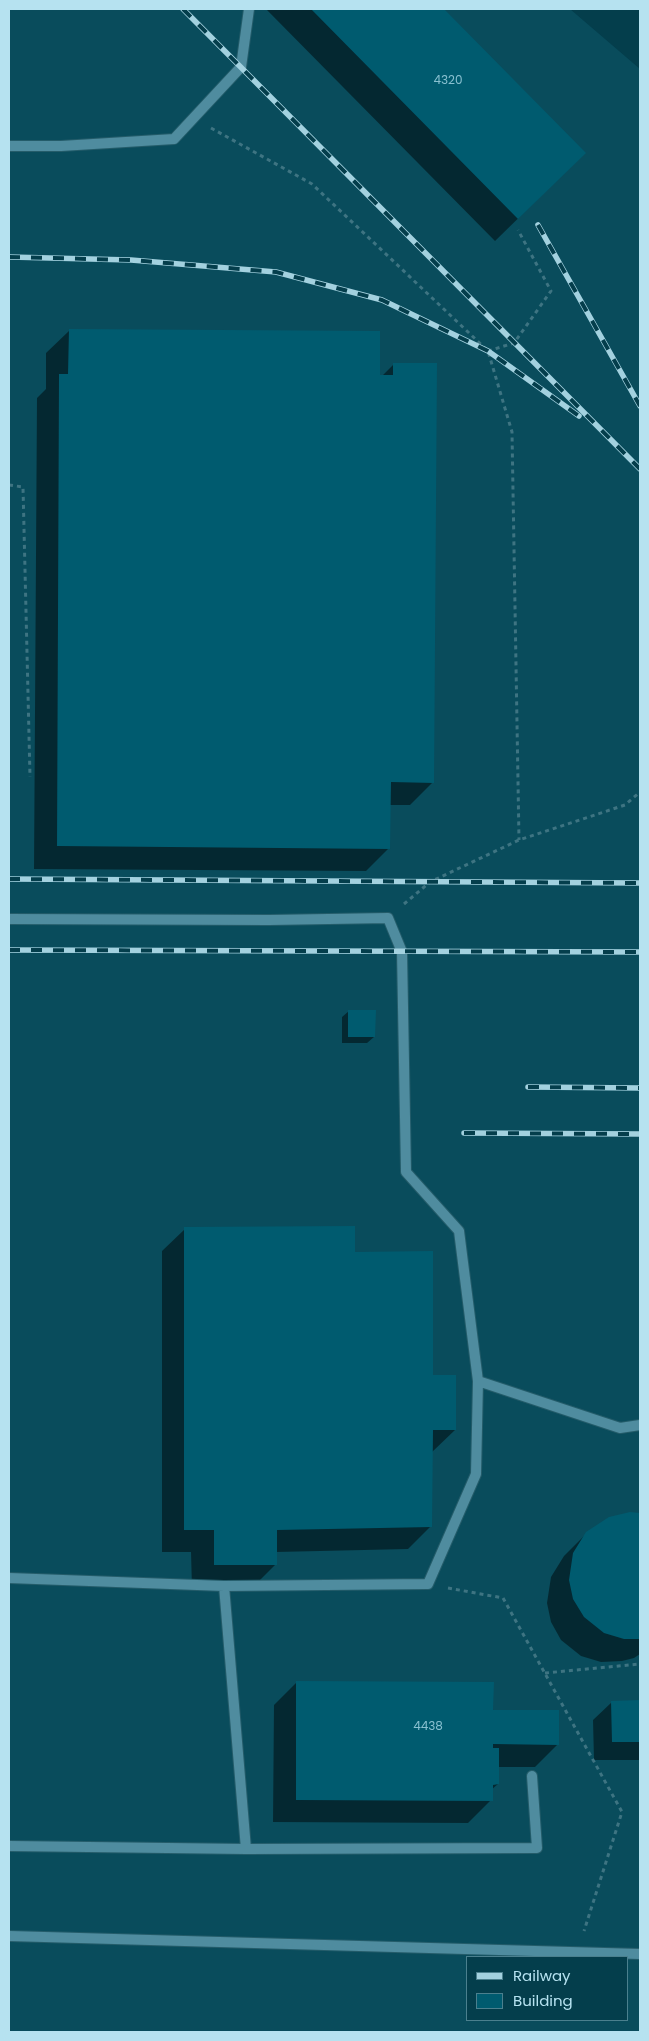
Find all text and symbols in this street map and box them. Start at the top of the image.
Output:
house number: 4320 [433,74,463,88]
house number: 4438 [413,1720,443,1734]
legend [467,1956,629,2021]
text: Railway [513,1965,571,1986]
text: Building [513,1990,573,2011]

